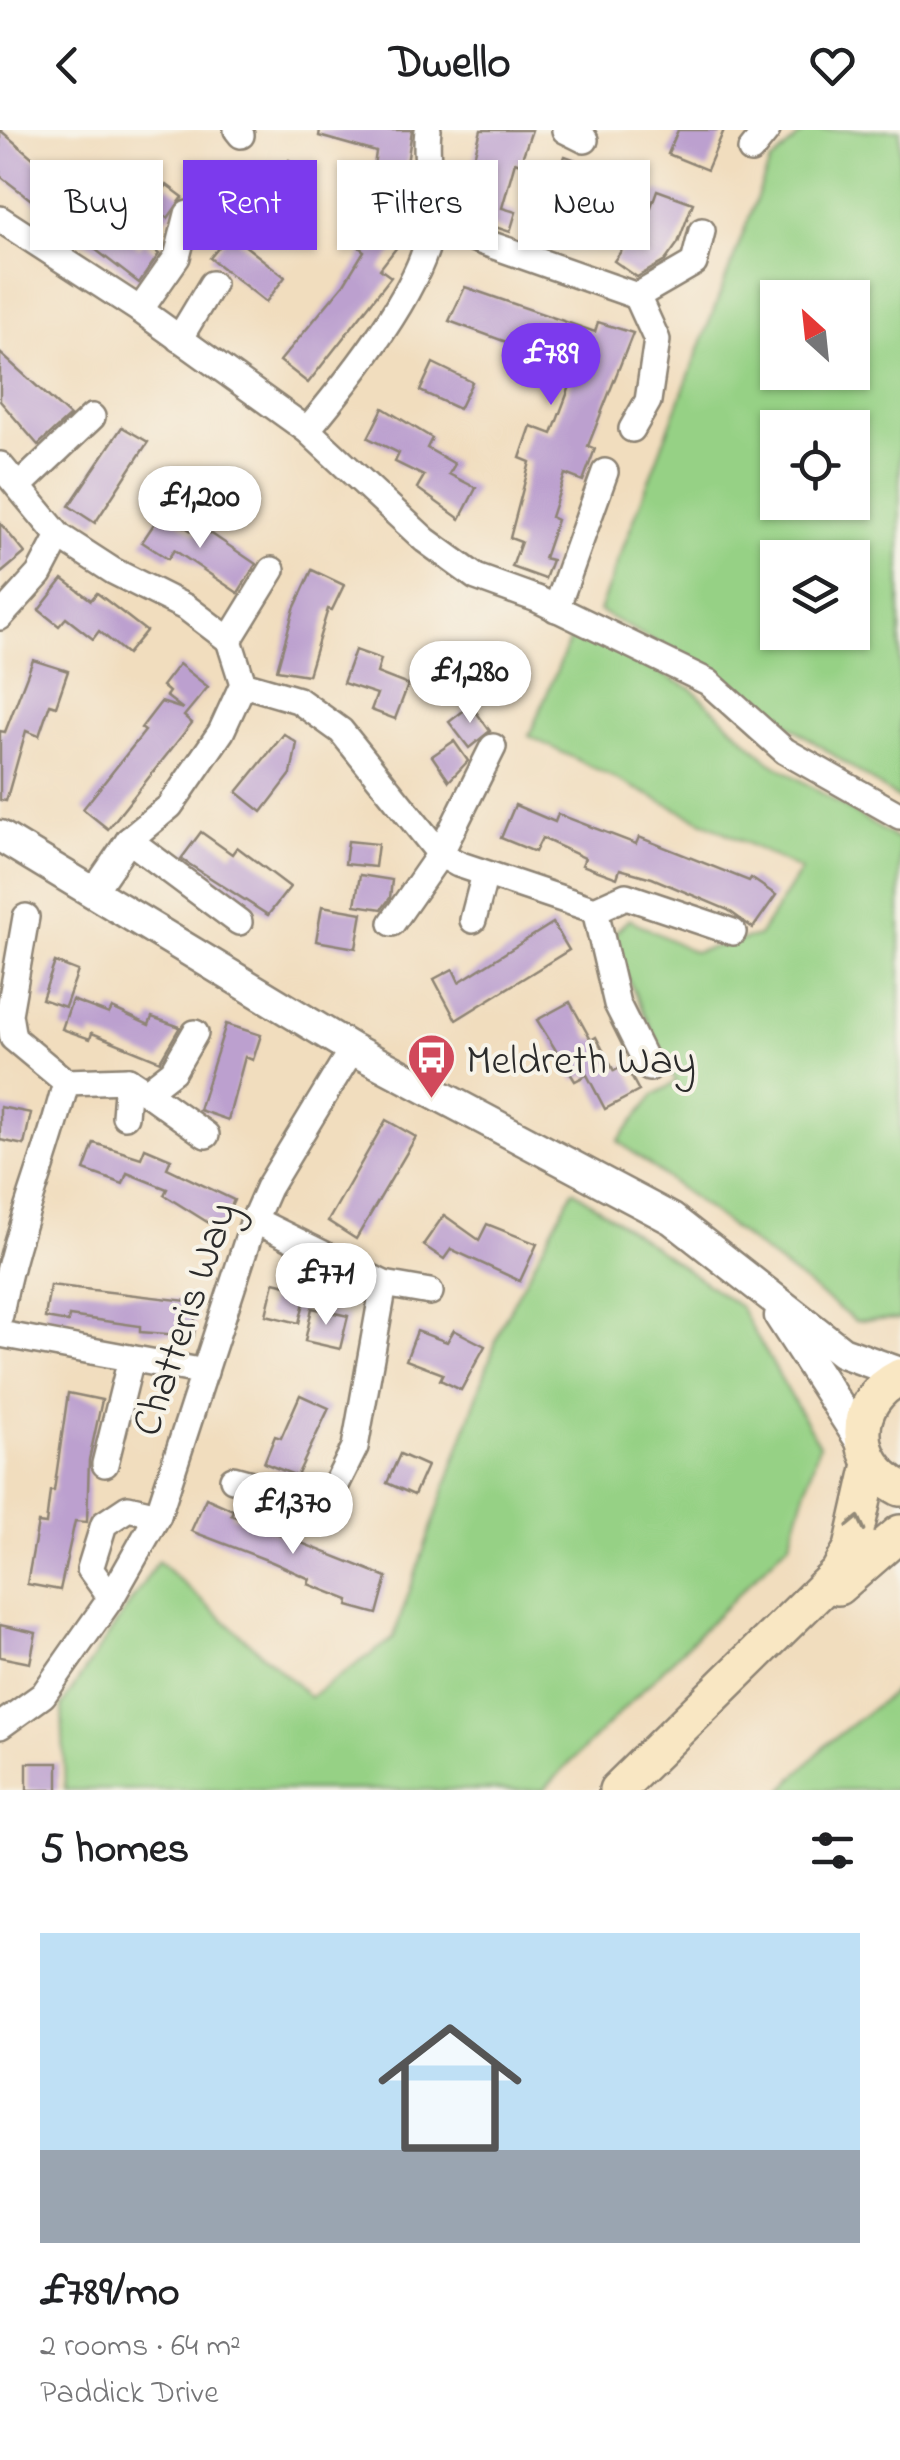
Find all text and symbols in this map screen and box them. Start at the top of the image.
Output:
text: Dwello [389,32,511,98]
icon: back [40,38,95,93]
icon: heart [805,38,860,93]
chip: Buy [30,160,163,250]
chip: Rent [183,160,317,250]
chip: Filters [337,160,498,250]
chip: New [518,160,650,250]
north arrow [760,280,870,390]
map controls [760,280,870,650]
pin: £789 [492,323,610,408]
text: £789 [523,332,579,379]
button: locate [760,410,870,520]
pin: £1,200 [119,466,281,551]
text: £1,200 [160,475,240,522]
button: layers [760,540,870,650]
pin: £1,280 [389,641,551,726]
text: £1,280 [431,650,509,697]
bus stop icon: Meldreth Way [405,1032,457,1100]
place label: Meldreth Way [466,1032,696,1093]
street label: Chatteris Way [118,1194,255,1445]
pin: £771 [267,1243,385,1328]
text: £771 [298,1252,354,1299]
pin: £1,370 [212,1472,374,1557]
text: £1,370 [255,1481,331,1528]
one-way arrow [845,1515,866,1532]
text: 5 homes [40,1820,189,1881]
icon: filters [805,1823,860,1878]
icon: home [360,1998,540,2178]
text: £789/mo [40,2263,180,2324]
text: 2 rooms · 64 m² [40,2324,241,2371]
text: Paddick Drive [40,2371,219,2418]

